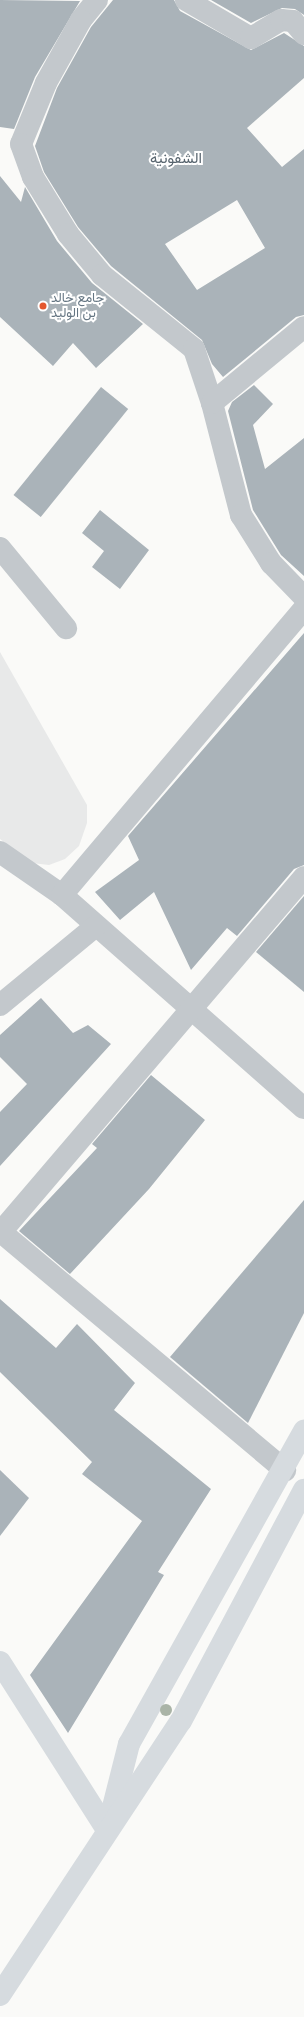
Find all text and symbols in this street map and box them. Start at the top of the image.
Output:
district label: الشفونية [150,149,202,167]
place label: جامع خالد بن الوليد [51,291,104,322]
marker: جامع خالد بن الوليد [38,301,48,311]

